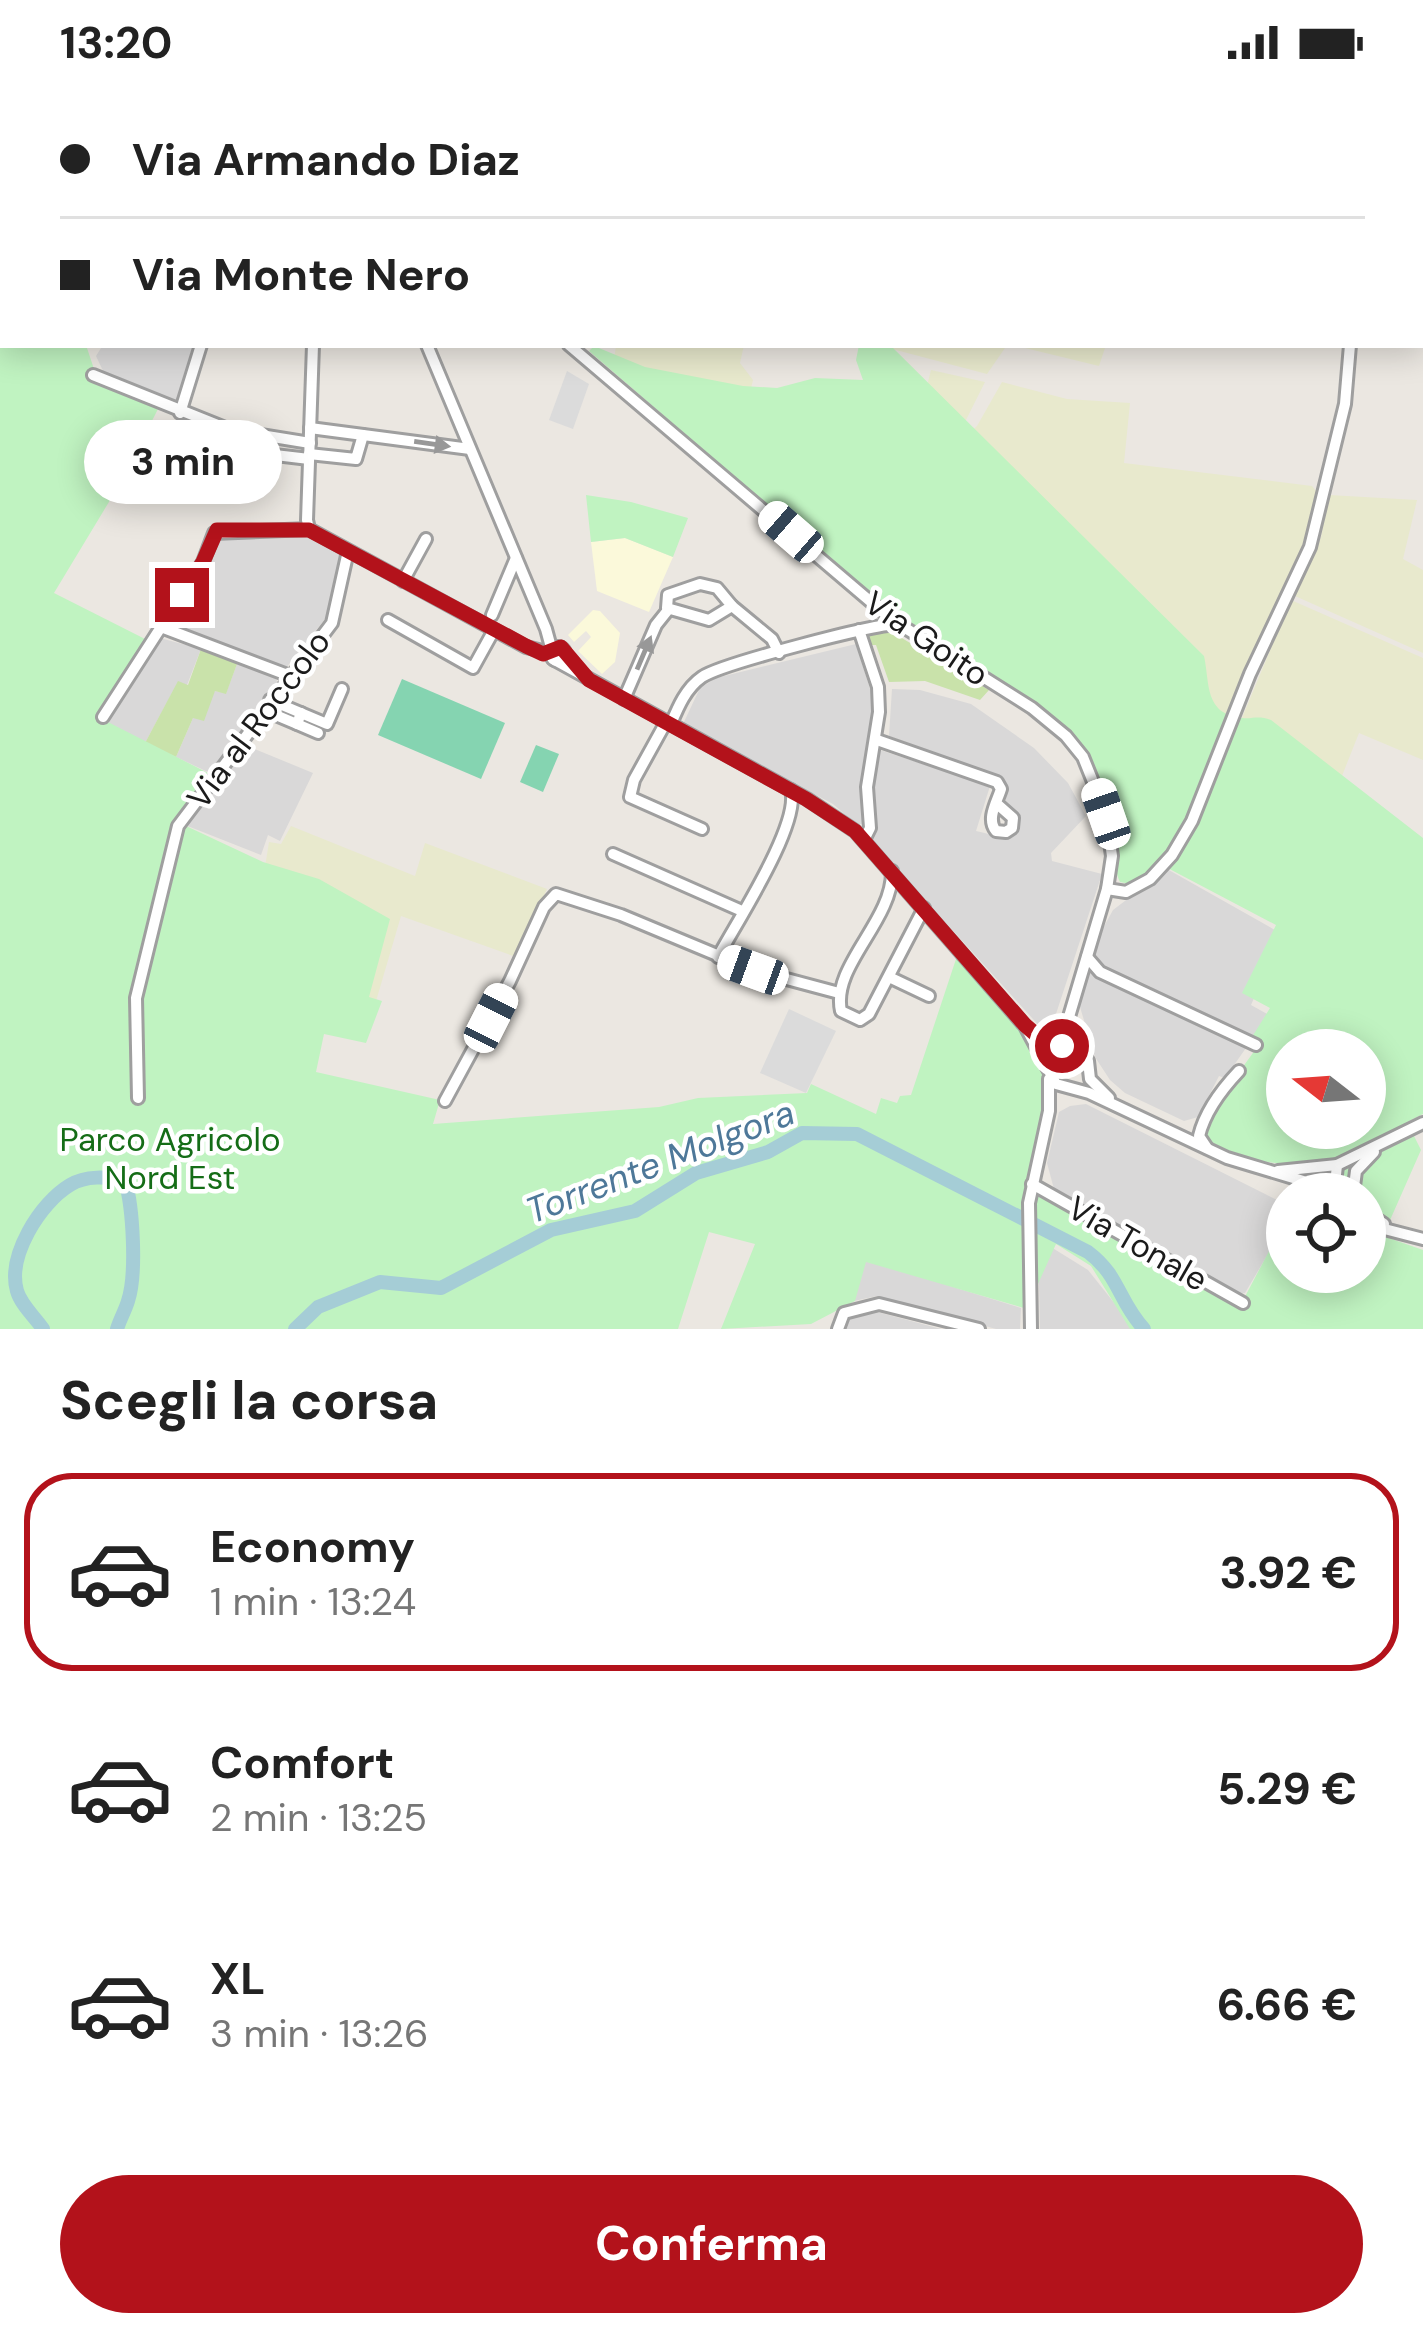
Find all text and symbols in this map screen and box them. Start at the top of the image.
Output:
text: 13:20 [60,13,172,72]
text: Via Armando Diaz [132,130,520,189]
text: Via Monte Nero [132,245,470,304]
callout: 3 min [83,421,281,505]
one-way arrow [413,434,451,453]
text: 3 min [131,436,235,487]
car [752,495,830,569]
route end [155,568,209,622]
street label: Via Goito [856,581,997,696]
street label: Via al Roccolo [177,621,340,817]
one-way arrow [635,635,654,671]
car [1077,774,1135,854]
car [713,941,793,999]
car [459,978,523,1058]
route start [1035,1019,1089,1073]
north arrow [1266,1029,1386,1149]
map controls [1266,1029,1386,1293]
water label: Torrente Molgora [519,1089,801,1234]
park label: Parco Agricolo Nord Est [60,1118,280,1199]
button: locate [1266,1173,1386,1293]
street label: Via Tonale [1060,1186,1216,1301]
text: Scegli la corsa [60,1365,438,1436]
text: Economy [210,1517,415,1576]
icon: car [66,1518,174,1626]
text: 3.92 € [1220,1543,1357,1602]
text: 1 min · 13:24 [210,1576,416,1627]
text: Comfort [210,1733,394,1792]
icon: car [66,1734,174,1842]
text: 5.29 € [1217,1759,1357,1818]
text: 2 min · 13:25 [210,1792,427,1843]
text: XL [210,1949,265,2008]
icon: car [66,1950,174,2058]
text: 6.66 € [1217,1975,1357,2034]
text: 3 min · 13:26 [210,2008,428,2059]
button: Conferma [60,2175,1363,2313]

